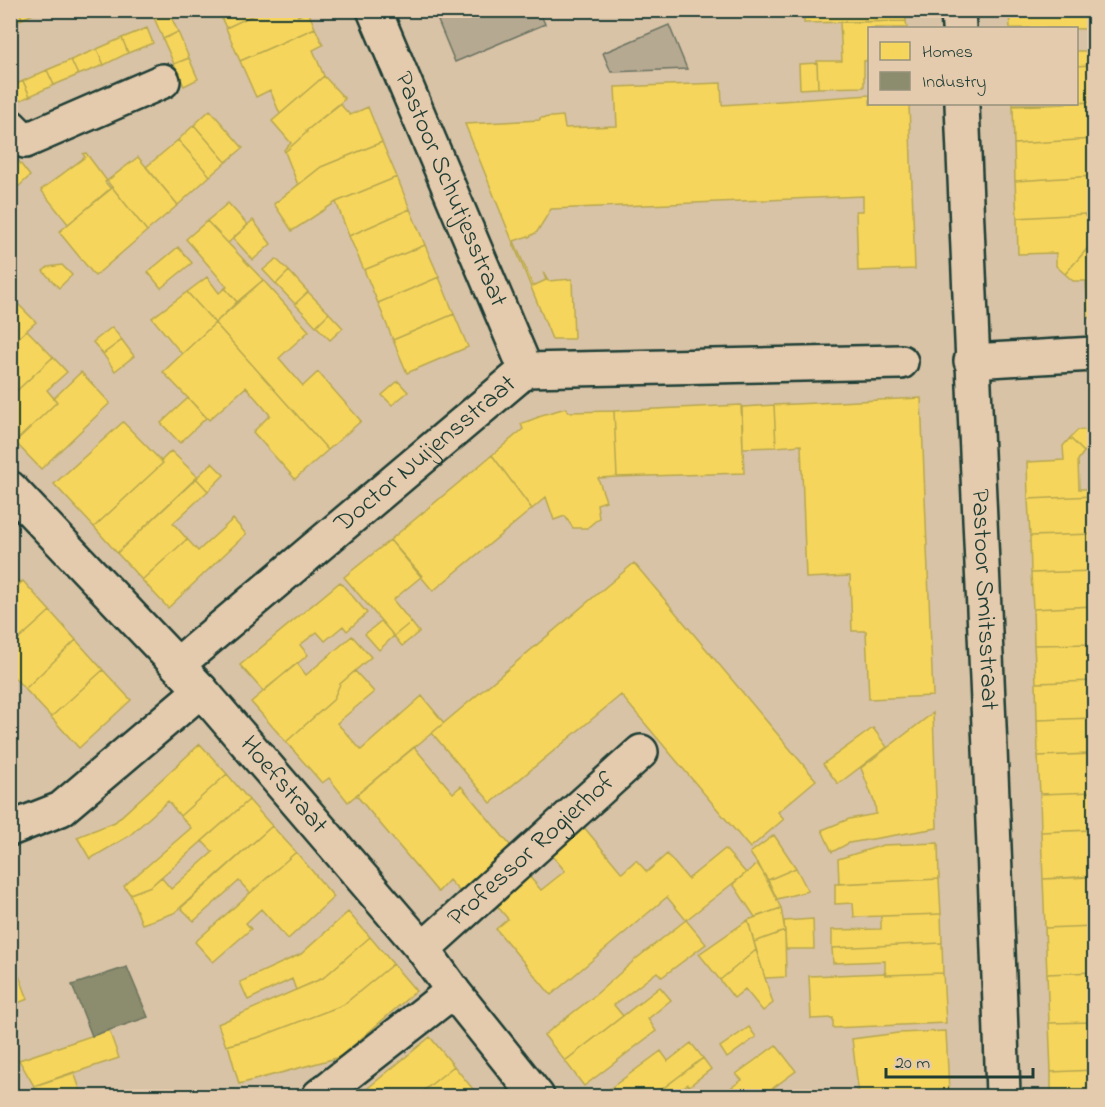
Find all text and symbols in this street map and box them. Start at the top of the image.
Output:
legend [868,27,1078,105]
text: Homes [922,40,973,66]
street label: Pastoor Schutjesstraat [383,66,517,313]
text: Industry [922,70,986,96]
street label: Doctor Nuijensstraat [326,366,525,543]
street label: Pastoor Smitsstraat [960,488,1007,711]
street label: Hoefstraat [230,728,336,843]
street label: Professor Rogierhof [439,764,625,937]
scale bar [886,1041,1033,1079]
text: 20 m [895,1051,930,1077]

